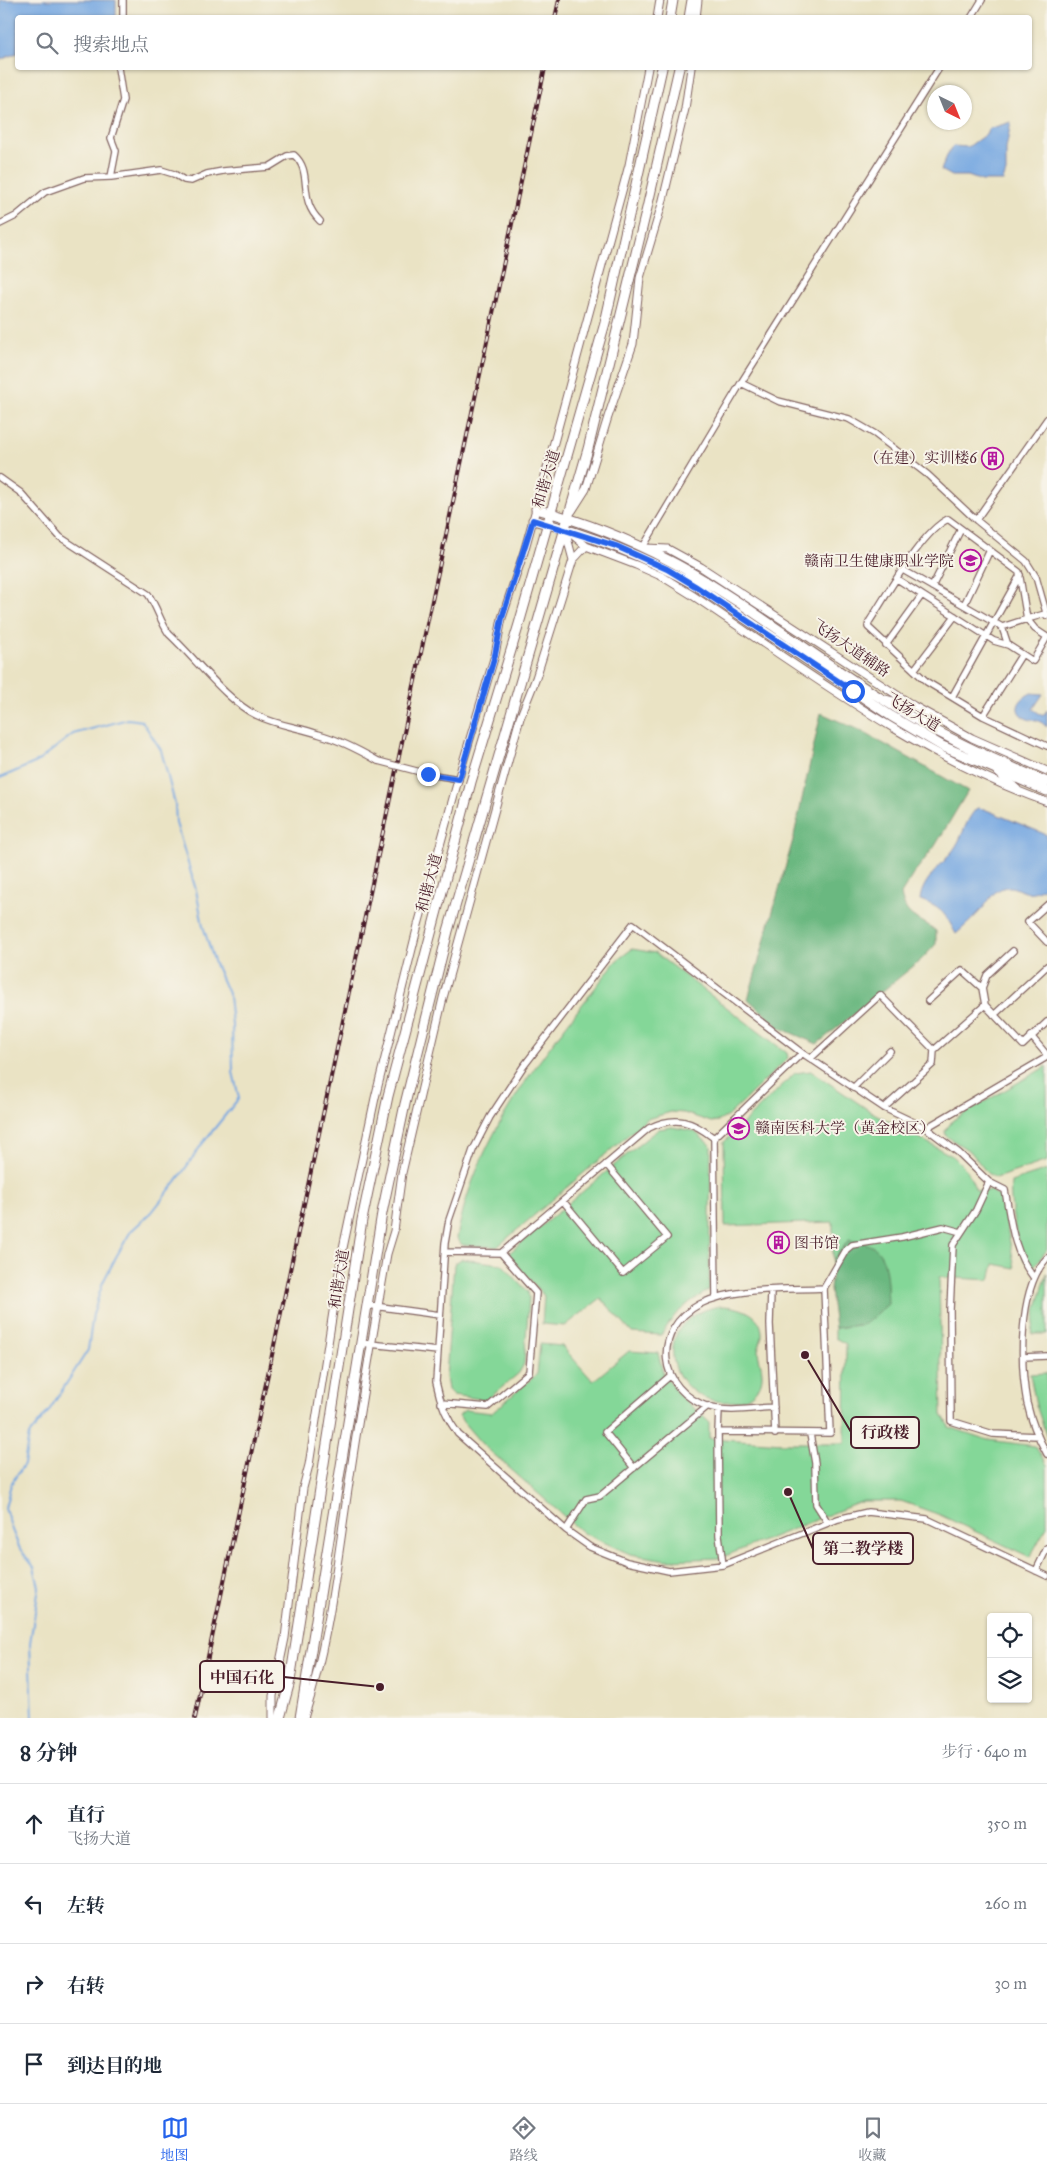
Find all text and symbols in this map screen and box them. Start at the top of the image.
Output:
search box [15,15,1032,70]
icon: search [33,29,61,57]
text: 搜索地点 [73,33,149,56]
north arrow [927,85,972,130]
building icon: （在建）实训楼6 [981,446,1005,470]
street label: 和谐大道 [529,448,563,510]
place label: （在建）实训楼6 [864,449,978,467]
school or university icon: 赣南卫生健康职业学院 [958,549,982,573]
place label: 赣南卫生健康职业学院 [804,552,954,570]
street label: 飞扬大道辅路 [809,615,893,681]
route start [842,680,865,703]
street label: 飞扬大道 [883,689,943,735]
route end [417,763,440,786]
street label: 和谐大道 [413,852,445,914]
school or university icon: 赣南医科大学（黄金校区） [727,1116,751,1140]
place label: 赣南医科大学（黄金校区） [755,1119,935,1137]
building icon: 图书馆 [766,1231,790,1255]
place label: 图书馆 [794,1234,839,1252]
street label: 和谐大道 [325,1248,353,1310]
callout: 行政楼 [851,1417,919,1448]
text: 行政楼 [861,1423,909,1442]
callout: 第二教学楼 [813,1533,913,1564]
text: 第二教学楼 [823,1539,903,1558]
map controls [987,1613,1032,1703]
button: locate [987,1613,1032,1658]
button: layers [987,1658,1032,1703]
callout: 中国石化 [200,1661,284,1692]
text: 中国石化 [210,1668,274,1687]
text: 8 分钟 [20,1740,78,1766]
text: 步行 · 640 m [941,1742,1027,1761]
text: 直行 [67,1803,105,1826]
icon: ahead [20,1810,48,1838]
text: 350 m [987,1814,1027,1833]
text: 飞扬大道 [67,1829,131,1848]
icon: left [20,1890,48,1918]
text: 左转 [67,1894,105,1917]
text: 260 m [985,1894,1027,1913]
icon: right [20,1970,48,1998]
text: 右转 [67,1974,105,1997]
text: 30 m [994,1974,1027,1993]
icon: arrive [20,2050,48,2078]
text: 到达目的地 [67,2054,162,2077]
tab: 地图 [161,2114,189,2164]
tab: 路线 [510,2114,538,2164]
tab: 收藏 [859,2114,887,2164]

